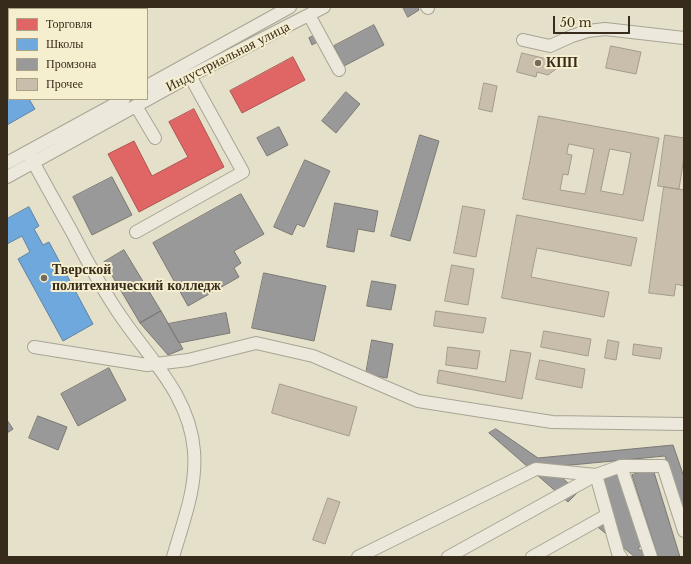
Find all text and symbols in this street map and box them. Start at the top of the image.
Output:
legend [8,8,148,100]
scale bar [555,8,632,34]
text: 50 m [560,15,592,30]
text: Торговля [46,16,92,31]
street label: Индустриальная улица [163,18,293,96]
text: Школы [46,36,83,51]
place label: КПП [546,55,578,71]
text: Промзона [46,56,96,71]
marker: КПП [533,58,543,68]
text: Прочее [46,76,83,91]
place label: Тверской политехнический колледж [52,262,221,294]
marker: Тверской политехнический колледж [39,273,49,283]

